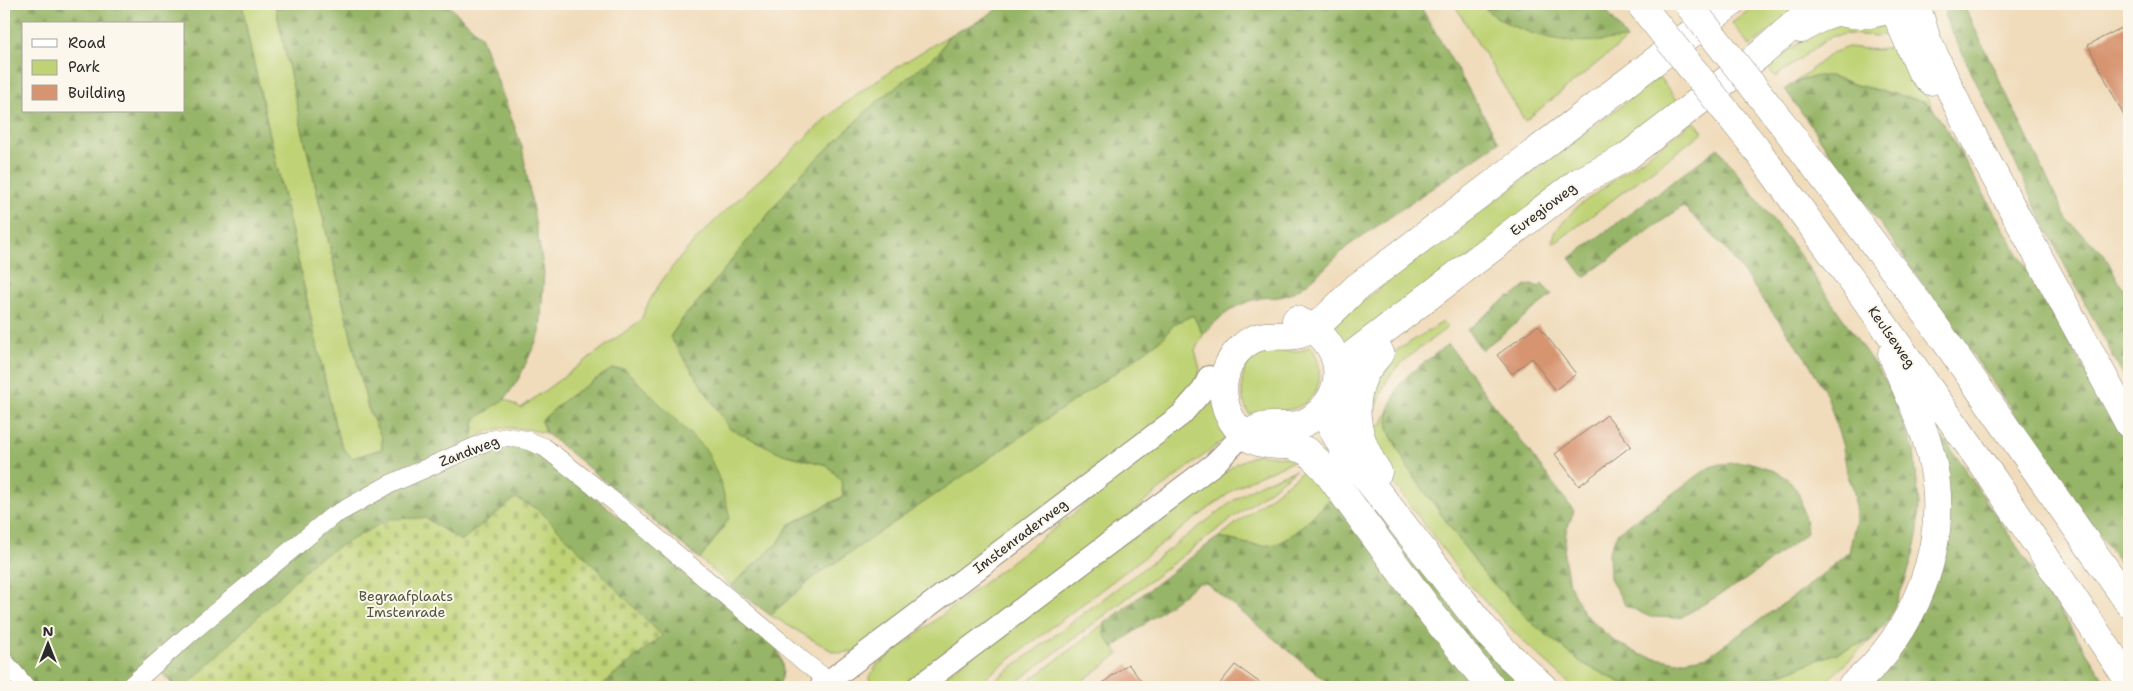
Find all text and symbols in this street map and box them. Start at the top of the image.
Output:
legend [22,22,185,112]
text: Road [68,33,106,53]
text: Park [68,57,100,77]
text: Building [68,83,125,103]
street label: Euregioweg [1506,178,1580,240]
street label: Keulseweg [1864,303,1920,371]
street label: Zandweg [437,431,501,471]
street label: Imstenraderweg [969,495,1071,577]
park label: Begraafplaats Imstenrade [359,587,453,621]
north arrow [22,618,72,668]
text: N [42,622,54,640]

